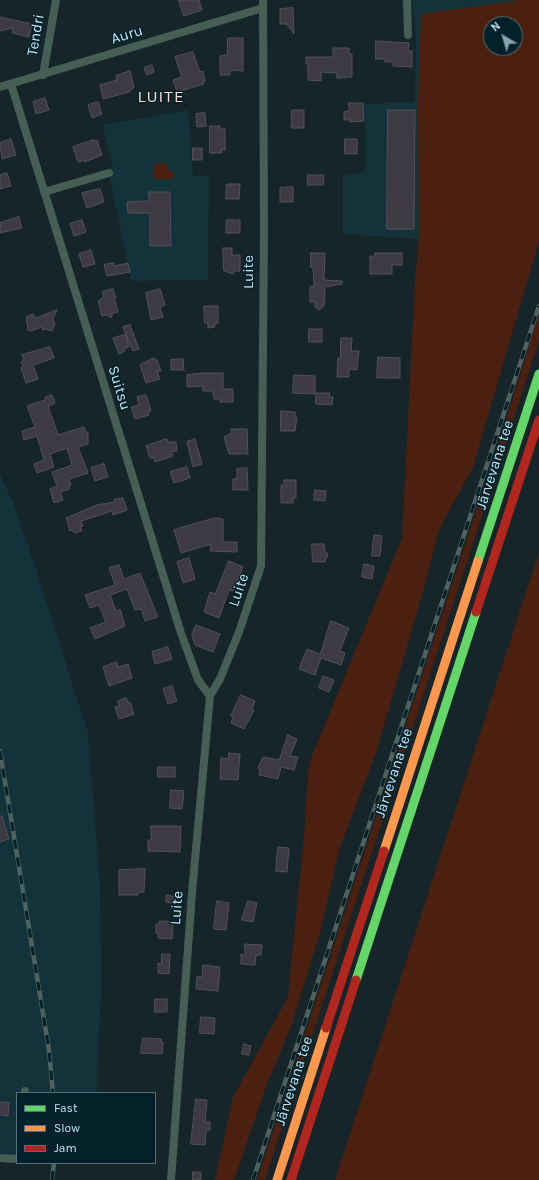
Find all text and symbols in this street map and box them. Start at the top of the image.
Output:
street label: Tendri [23,13,49,57]
north arrow [483,16,523,56]
text: N [489,19,503,34]
street label: Auru [109,22,145,48]
district label: LUITE [138,87,184,107]
street label: Luite [240,255,258,289]
street label: Suitsu [104,364,134,412]
street label: Järvevana tee [472,418,518,512]
street label: Luite [225,571,253,609]
street label: Järvevana tee [371,726,417,820]
street label: Luite [167,890,187,926]
street label: Järvevana tee [271,1034,317,1128]
legend [16,1092,156,1164]
text: Fast [54,1101,77,1115]
text: Slow [54,1121,80,1135]
text: Jam [54,1141,77,1155]

